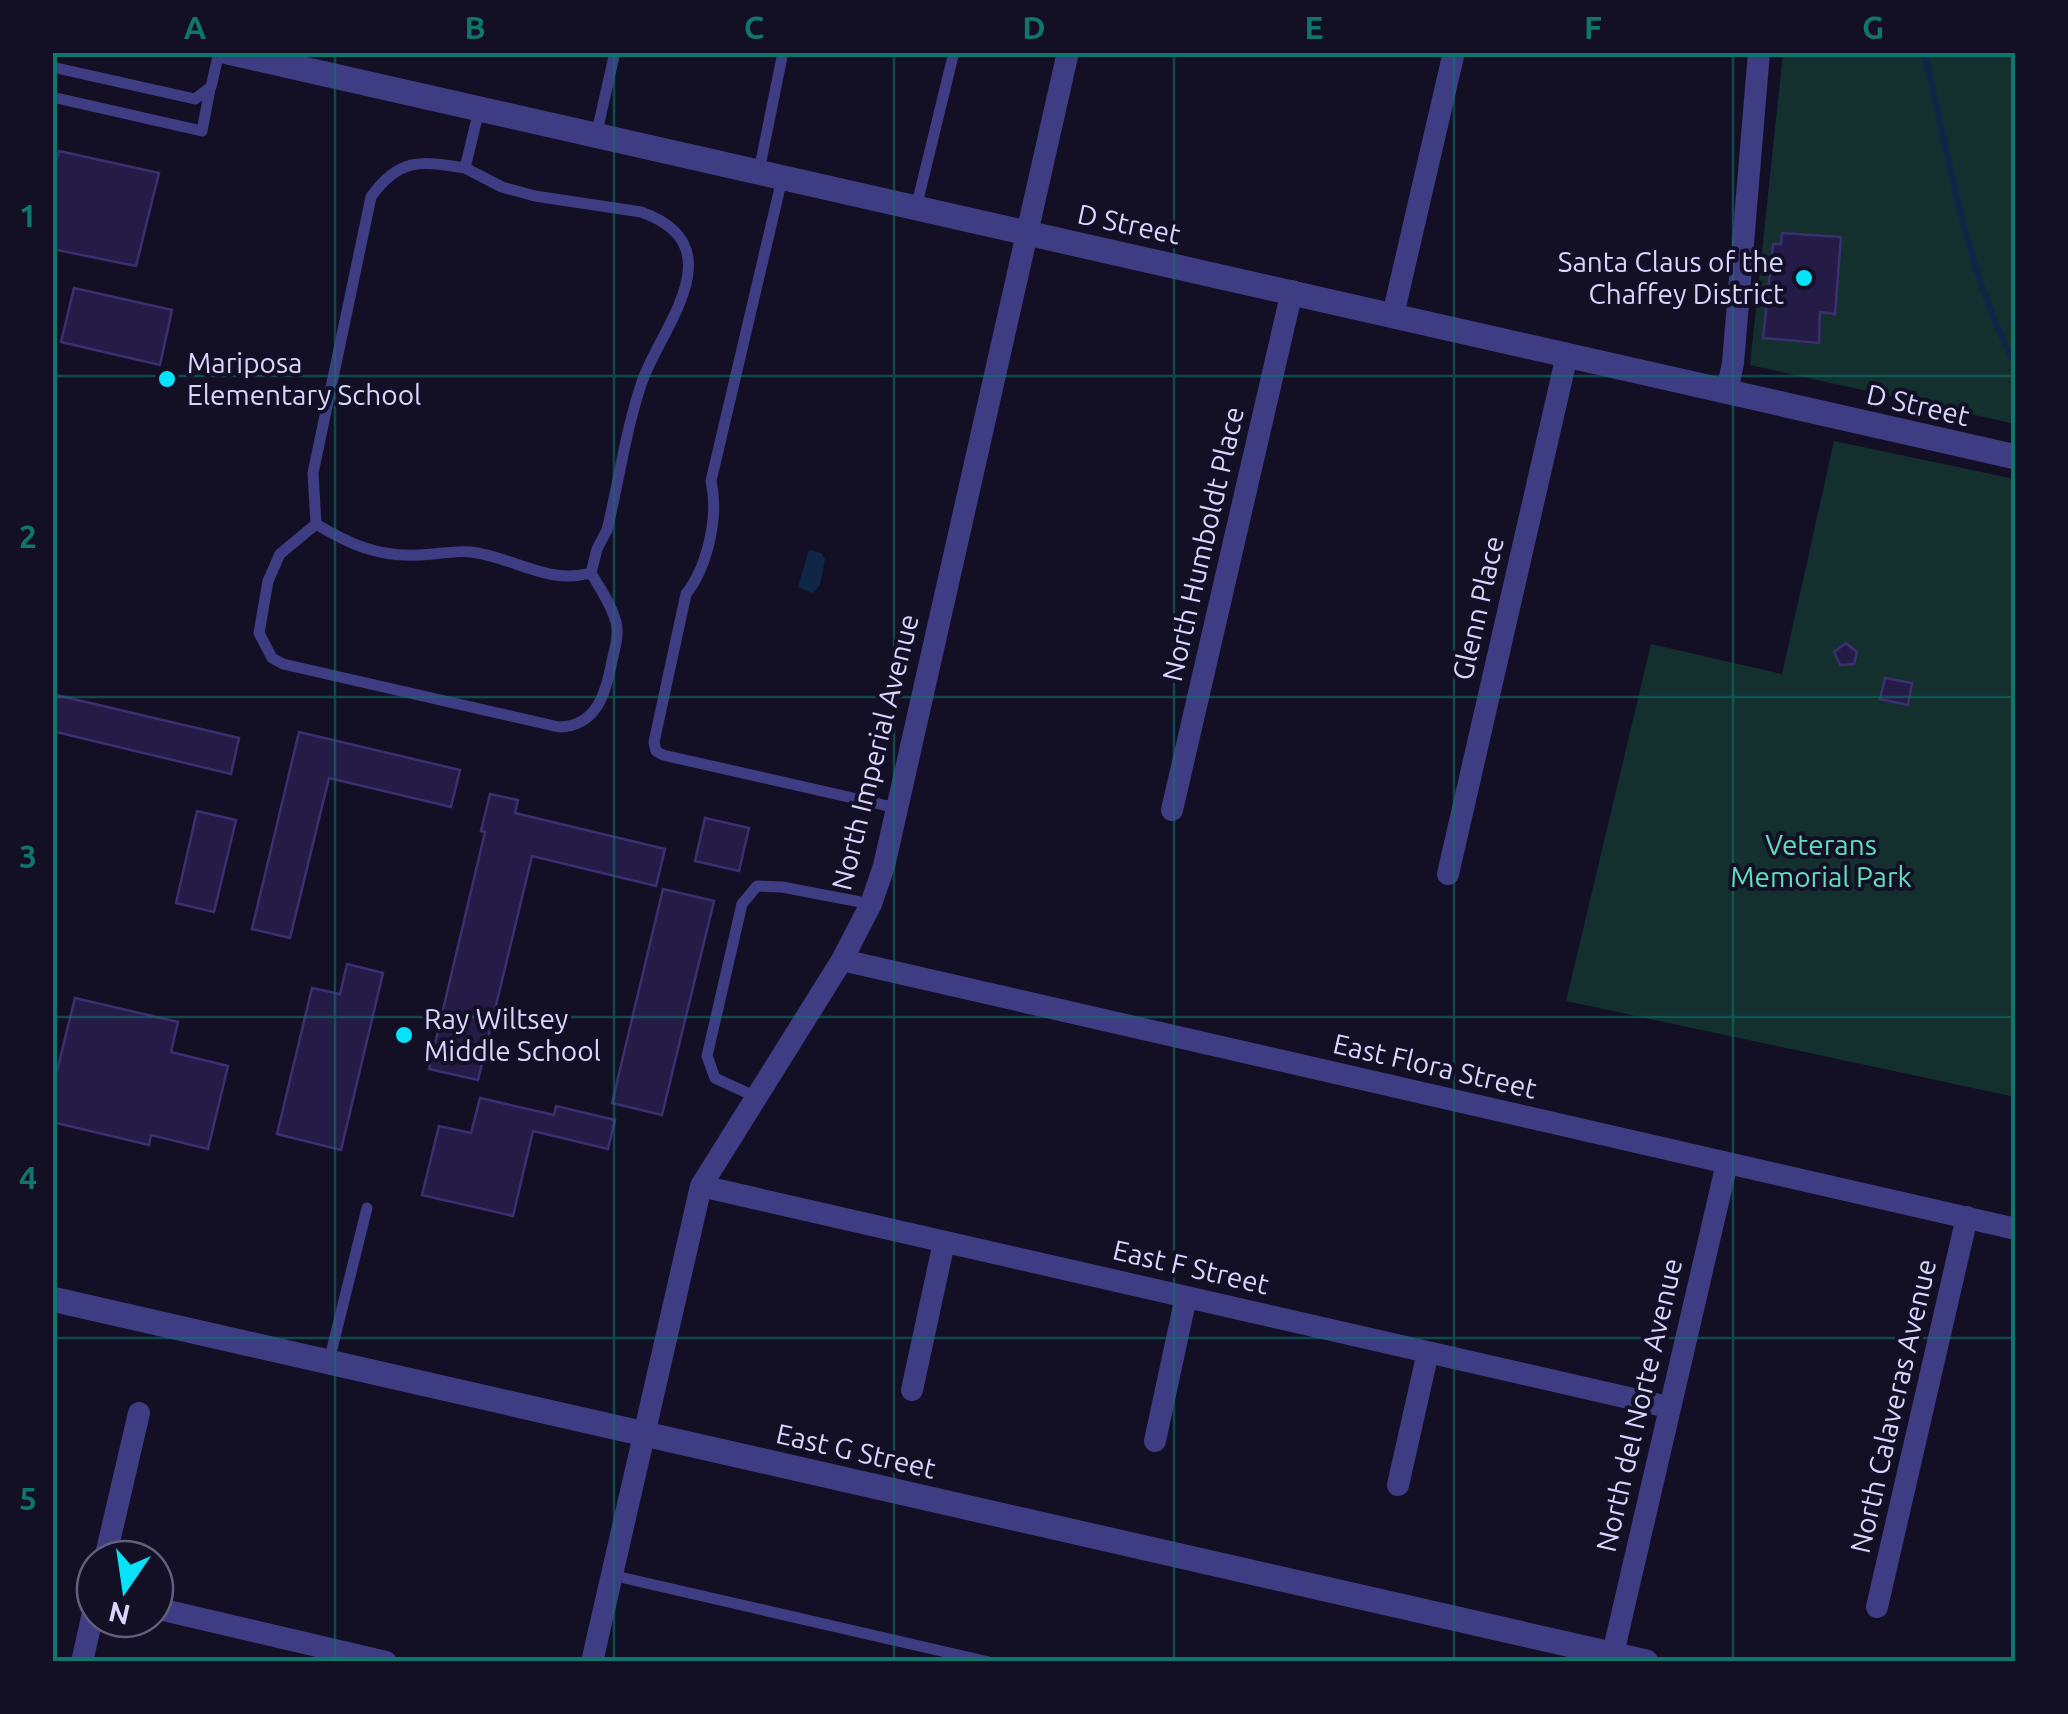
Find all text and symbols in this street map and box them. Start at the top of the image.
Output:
text: A [184,9,207,45]
text: B [464,9,486,45]
text: C [744,9,764,45]
text: D [1022,9,1046,45]
text: E [1304,9,1324,45]
text: F [1584,9,1602,45]
text: G [1862,9,1884,45]
text: 1 [19,197,37,233]
street label: D Street [1075,198,1183,250]
place label: Santa Claus of the Chaffey District [1558,246,1784,309]
marker: Santa Claus of the Chaffey District [1793,267,1815,289]
place label: Mariposa Elementary School [187,347,421,410]
marker: Mariposa Elementary School [156,368,178,390]
street label: D Street [1864,378,1972,431]
street label: North Humboldt Place [1156,404,1249,684]
text: 2 [19,518,37,554]
street label: Glenn Place [1446,533,1509,683]
street label: North Imperial Avenue [825,611,924,893]
park label: Veterans Memorial Park [1730,829,1912,892]
text: 3 [19,838,37,874]
place label: Ray Wiltsey Middle School [424,1003,601,1066]
marker: Ray Wiltsey Middle School [393,1024,415,1046]
street label: East Flora Street [1330,1027,1540,1104]
text: 4 [19,1159,37,1195]
street label: East F Street [1110,1234,1272,1299]
street label: North del Norte Avenue [1590,1255,1687,1555]
street label: North Calaveras Avenue [1844,1256,1941,1556]
street label: East G Street [773,1417,939,1484]
text: 5 [19,1480,37,1516]
north arrow [75,1539,175,1639]
text: N [106,1596,133,1631]

